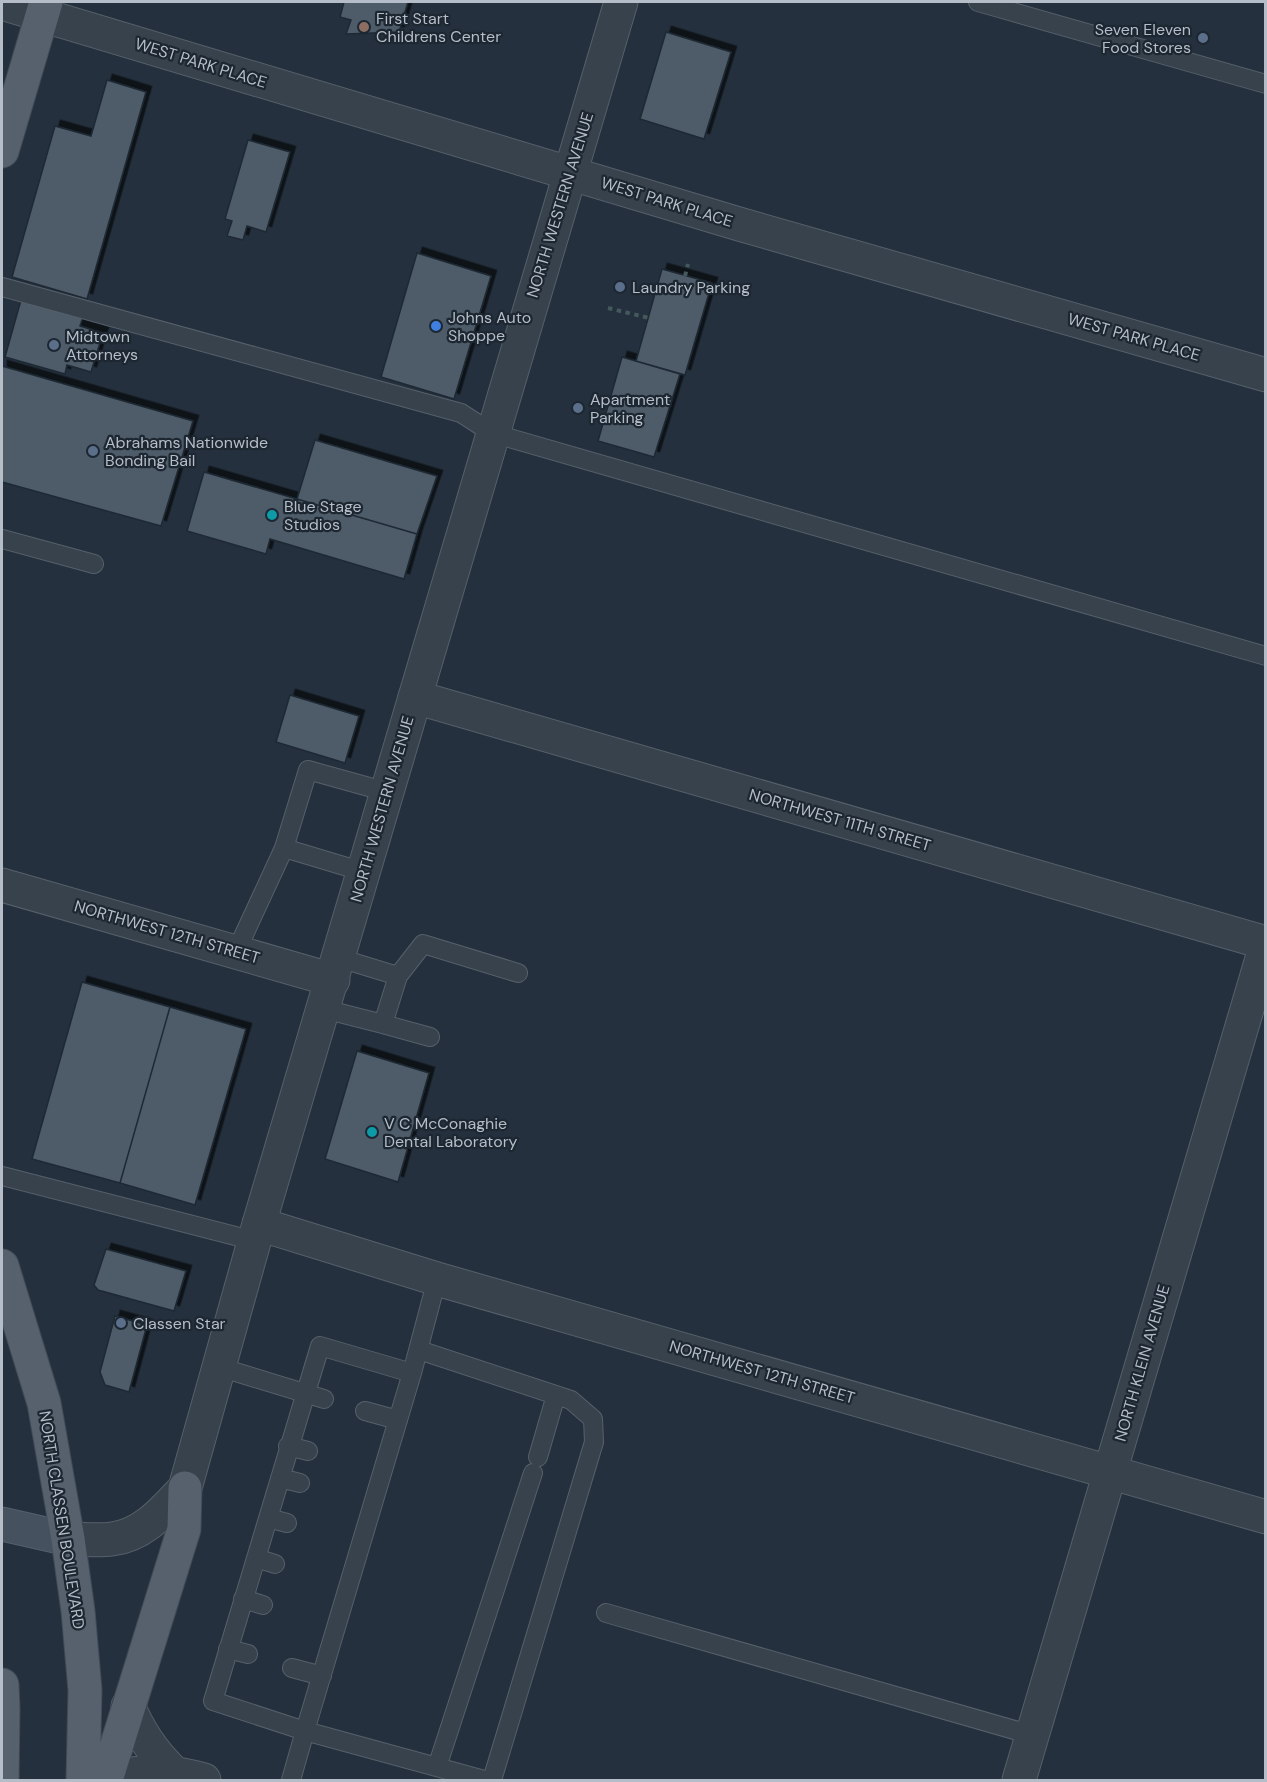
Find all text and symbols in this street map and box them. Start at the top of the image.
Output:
place label: First Start Childrens Center [376,8,501,47]
place label: Seven Eleven Food Stores [1095,19,1191,58]
marker: First Start Childrens Center [357,20,371,34]
marker: Seven Eleven Food Stores [1196,31,1210,45]
street label: WEST PARK PLACE [133,33,269,93]
street label: NORTH WESTERN AVENUE [522,110,598,300]
street label: WEST PARK PLACE [599,172,735,232]
place label: Laundry Parking [632,277,750,298]
marker: Laundry Parking [613,280,627,294]
place label: Johns Auto Shoppe [448,307,531,346]
street label: WEST PARK PLACE [1065,308,1203,366]
marker: Johns Auto Shoppe [429,319,443,333]
place label: Midtown Attorneys [66,326,138,365]
marker: Midtown Attorneys [47,338,61,352]
place label: Apartment Parking [590,389,670,428]
marker: Apartment Parking [571,401,585,415]
place label: Abrahams Nationwide Bonding Bail [105,432,268,471]
marker: Abrahams Nationwide Bonding Bail [86,444,100,458]
place label: Blue Stage Studios [284,496,362,535]
marker: Blue Stage Studios [265,508,279,522]
street label: NORTH WESTERN AVENUE [345,713,419,905]
street label: NORTHWEST 11TH STREET [747,784,933,856]
street label: NORTHWEST 12TH STREET [72,895,262,969]
place label: V C McConaghie Dental Laboratory [384,1113,518,1152]
marker: V C McConaghie Dental Laboratory [365,1125,379,1139]
street label: NORTH KLEIN AVENUE [1110,1282,1174,1444]
place label: Classen Star [133,1313,226,1334]
marker: Classen Star [114,1316,128,1330]
street label: NORTHWEST 12TH STREET [667,1335,857,1409]
street label: NORTH CLASSEN BOULEVARD [34,1409,90,1631]

